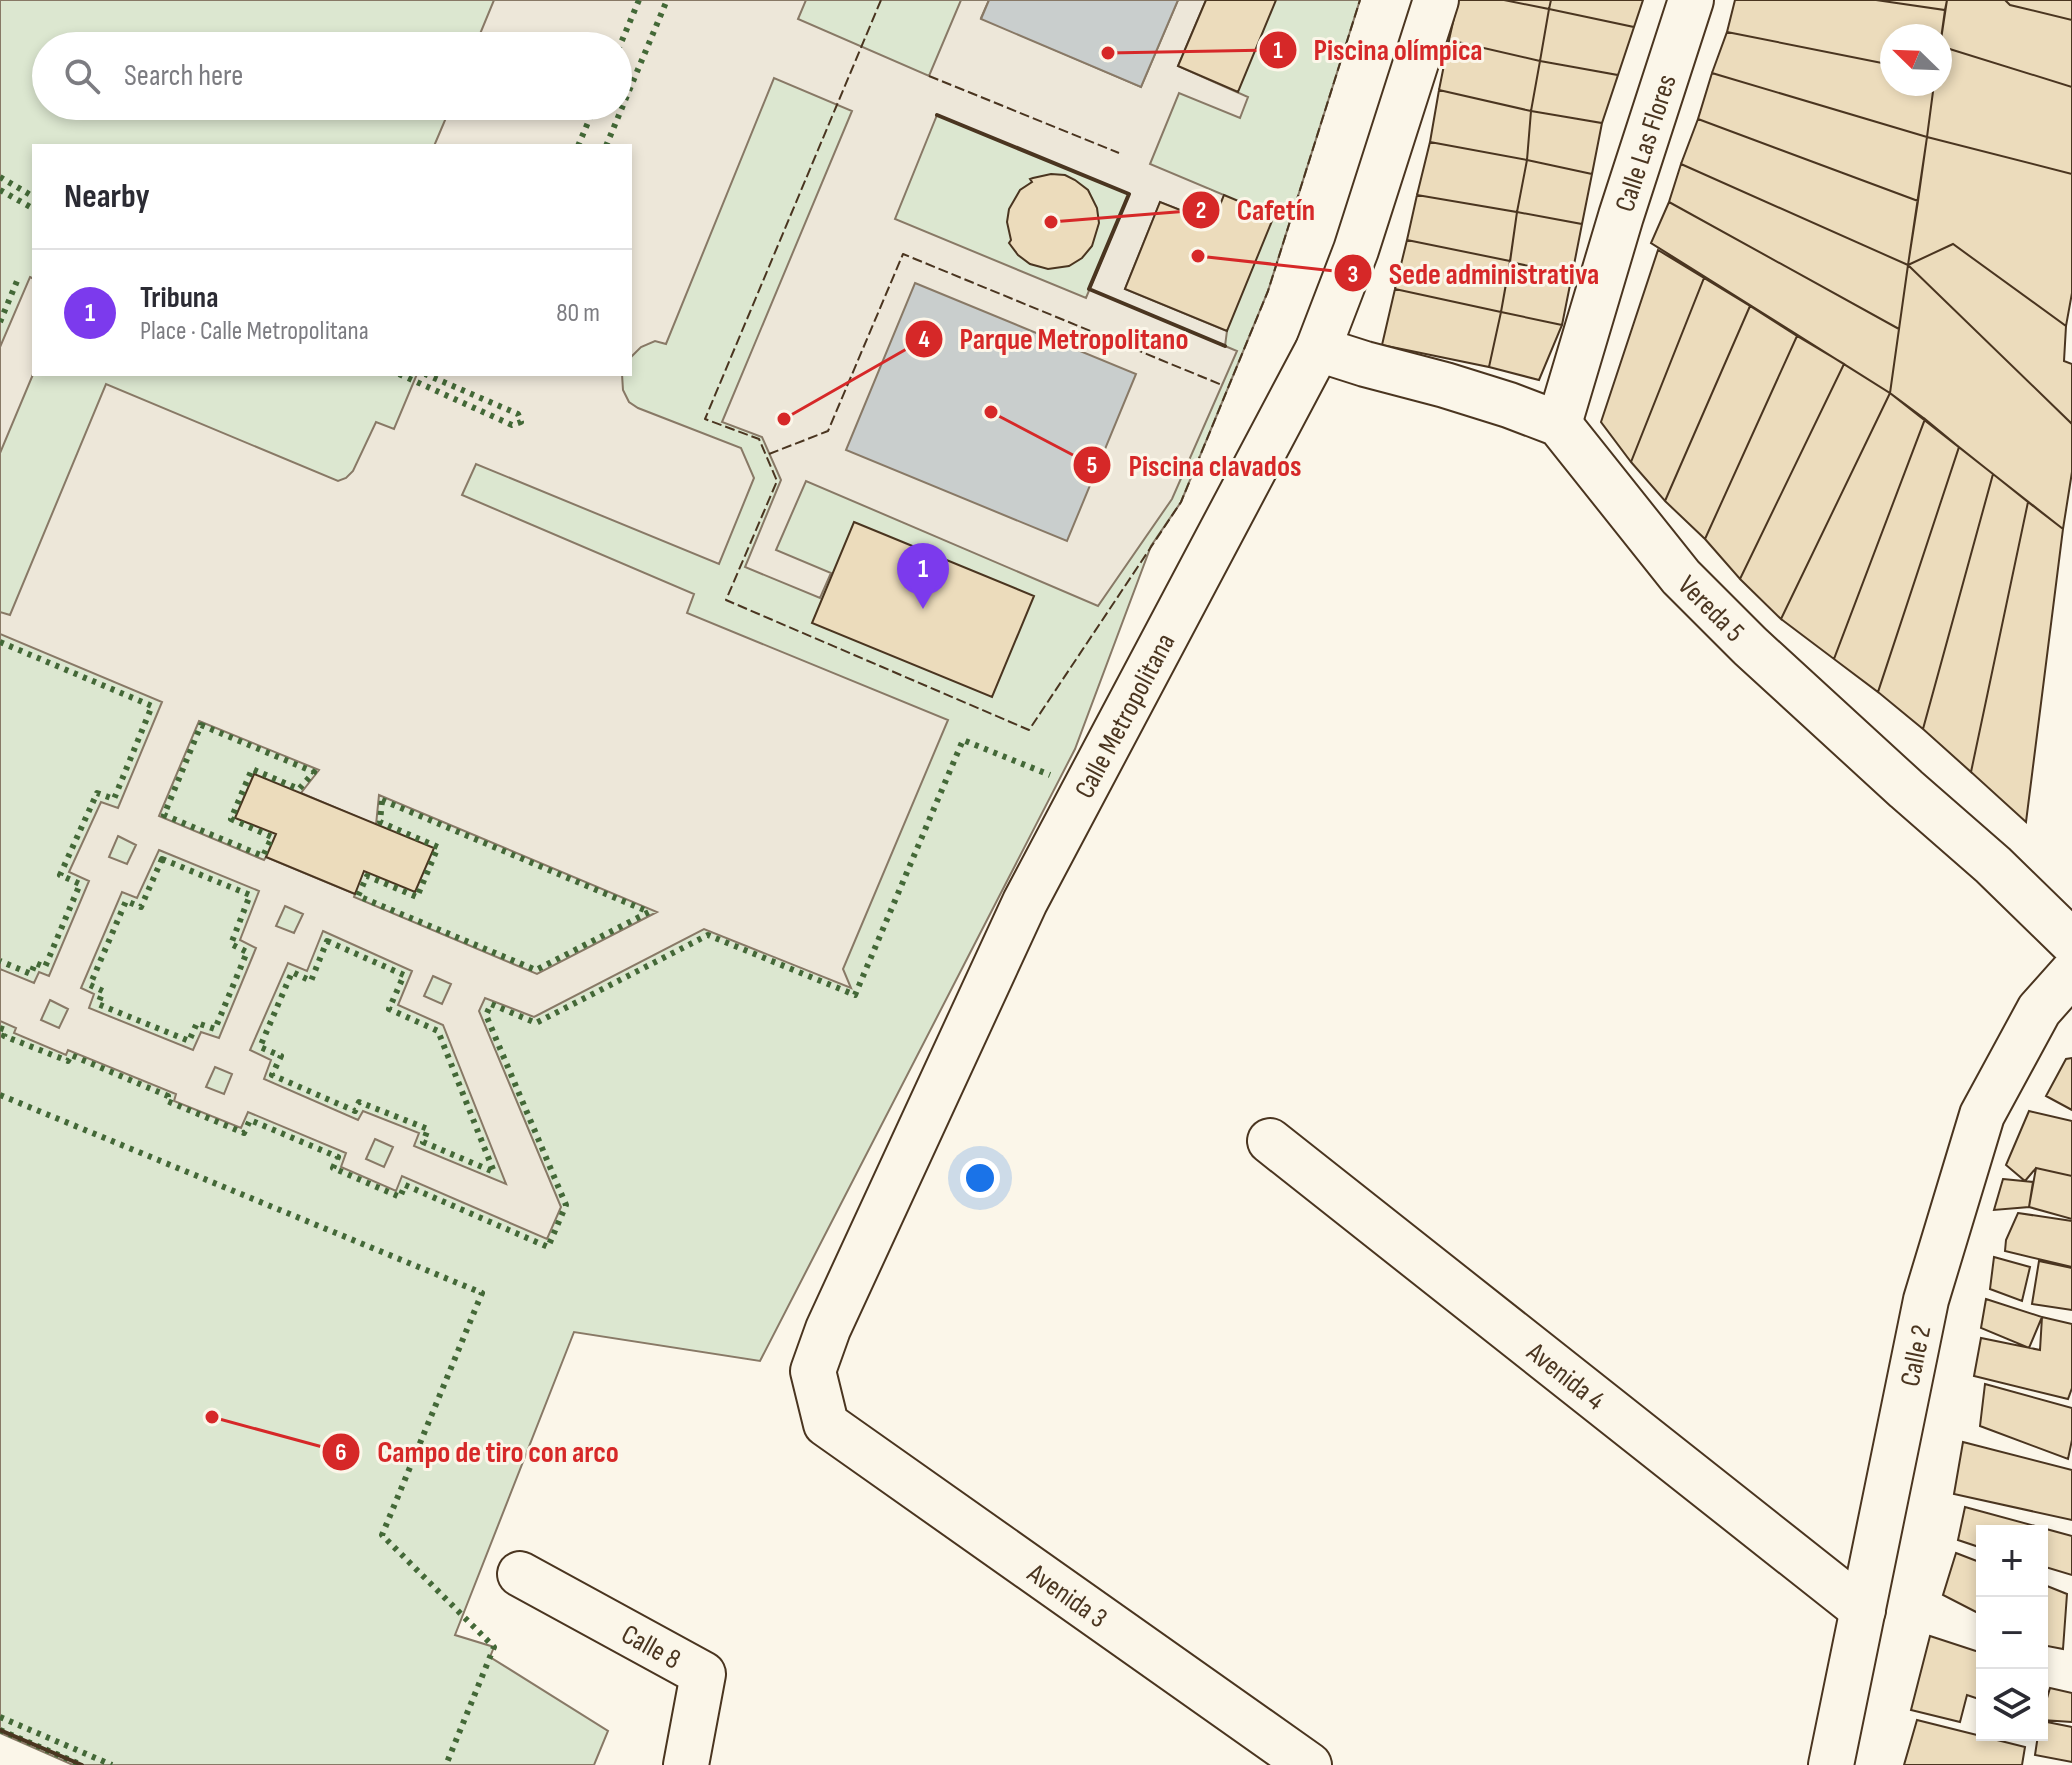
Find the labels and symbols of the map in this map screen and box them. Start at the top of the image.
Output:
callout: Piscina olímpica [1258,23,1499,77]
north arrow [1880,24,1952,96]
text: Piscina olímpica [1313,33,1483,69]
text: 1 [1273,36,1283,65]
street label: Calle Las Flores [1609,71,1684,216]
callout: Cafetín [1181,183,1331,237]
text: Cafetín [1237,193,1315,229]
text: 2 [1196,196,1206,225]
callout: Sede administrativa [1333,246,1615,300]
text: Sede administrativa [1389,257,1599,293]
text: 3 [1348,260,1358,289]
callout: Parque Metropolitano [904,312,1205,366]
text: Parque Metropolitano [960,322,1188,358]
text: 4 [918,325,930,354]
callout: Piscina clavados [1072,438,1317,492]
text: Piscina clavados [1128,449,1302,485]
text: 5 [1087,451,1097,480]
pin: 1 [897,543,949,609]
street label: Vereda 5 [1671,569,1751,649]
street label: Calle Metropolitana [1068,628,1182,804]
your location [960,1158,1000,1198]
street label: Calle 2 [1894,1322,1938,1389]
street label: Avenida 4 [1519,1335,1611,1418]
callout: Campo de tiro con arco [321,1425,635,1479]
text: Campo de tiro con arco [377,1435,619,1471]
text: 6 [335,1438,347,1467]
street label: Avenida 3 [1020,1557,1113,1635]
street label: Calle 8 [616,1618,686,1677]

